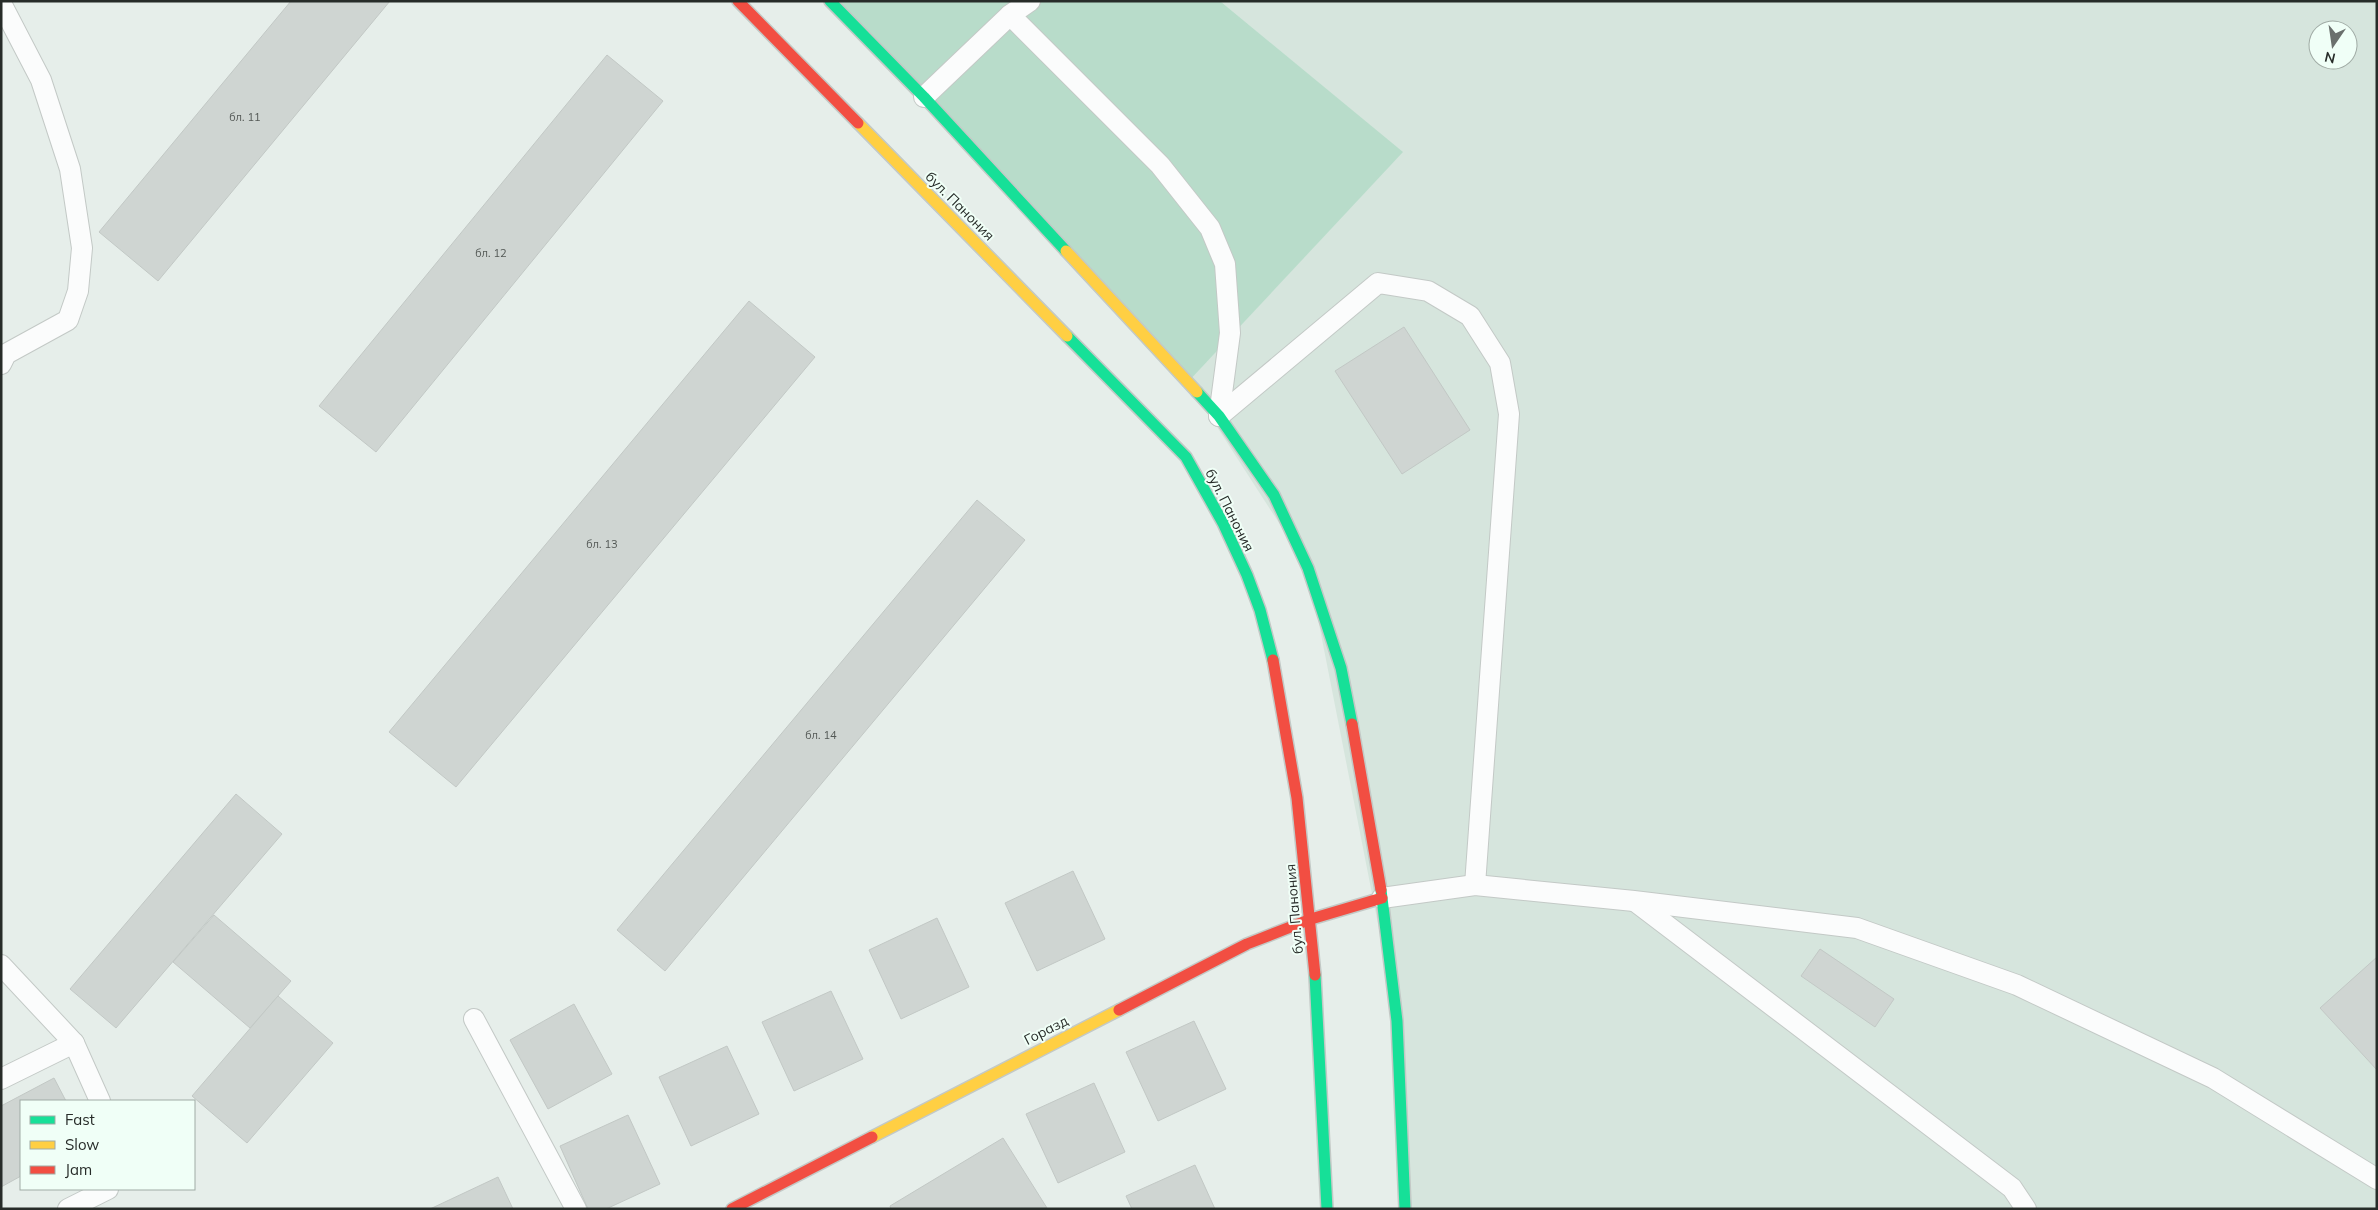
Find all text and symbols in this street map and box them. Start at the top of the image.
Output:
north arrow [2308,20,2358,70]
text: N [2323,48,2337,68]
house number: бл. 11 [229,110,261,124]
street label: бул. Панония [922,168,998,244]
house number: бл. 12 [475,246,507,260]
street label: бул. Панония [1201,466,1259,554]
house number: бл. 13 [586,537,618,551]
house number: бл. 14 [805,728,837,742]
street label: бул. Панония [1281,863,1307,955]
street label: Горазд [1021,1011,1071,1049]
legend [20,1100,195,1190]
text: Fast [65,1110,95,1129]
text: Slow [65,1135,99,1154]
text: Jam [65,1160,92,1179]

